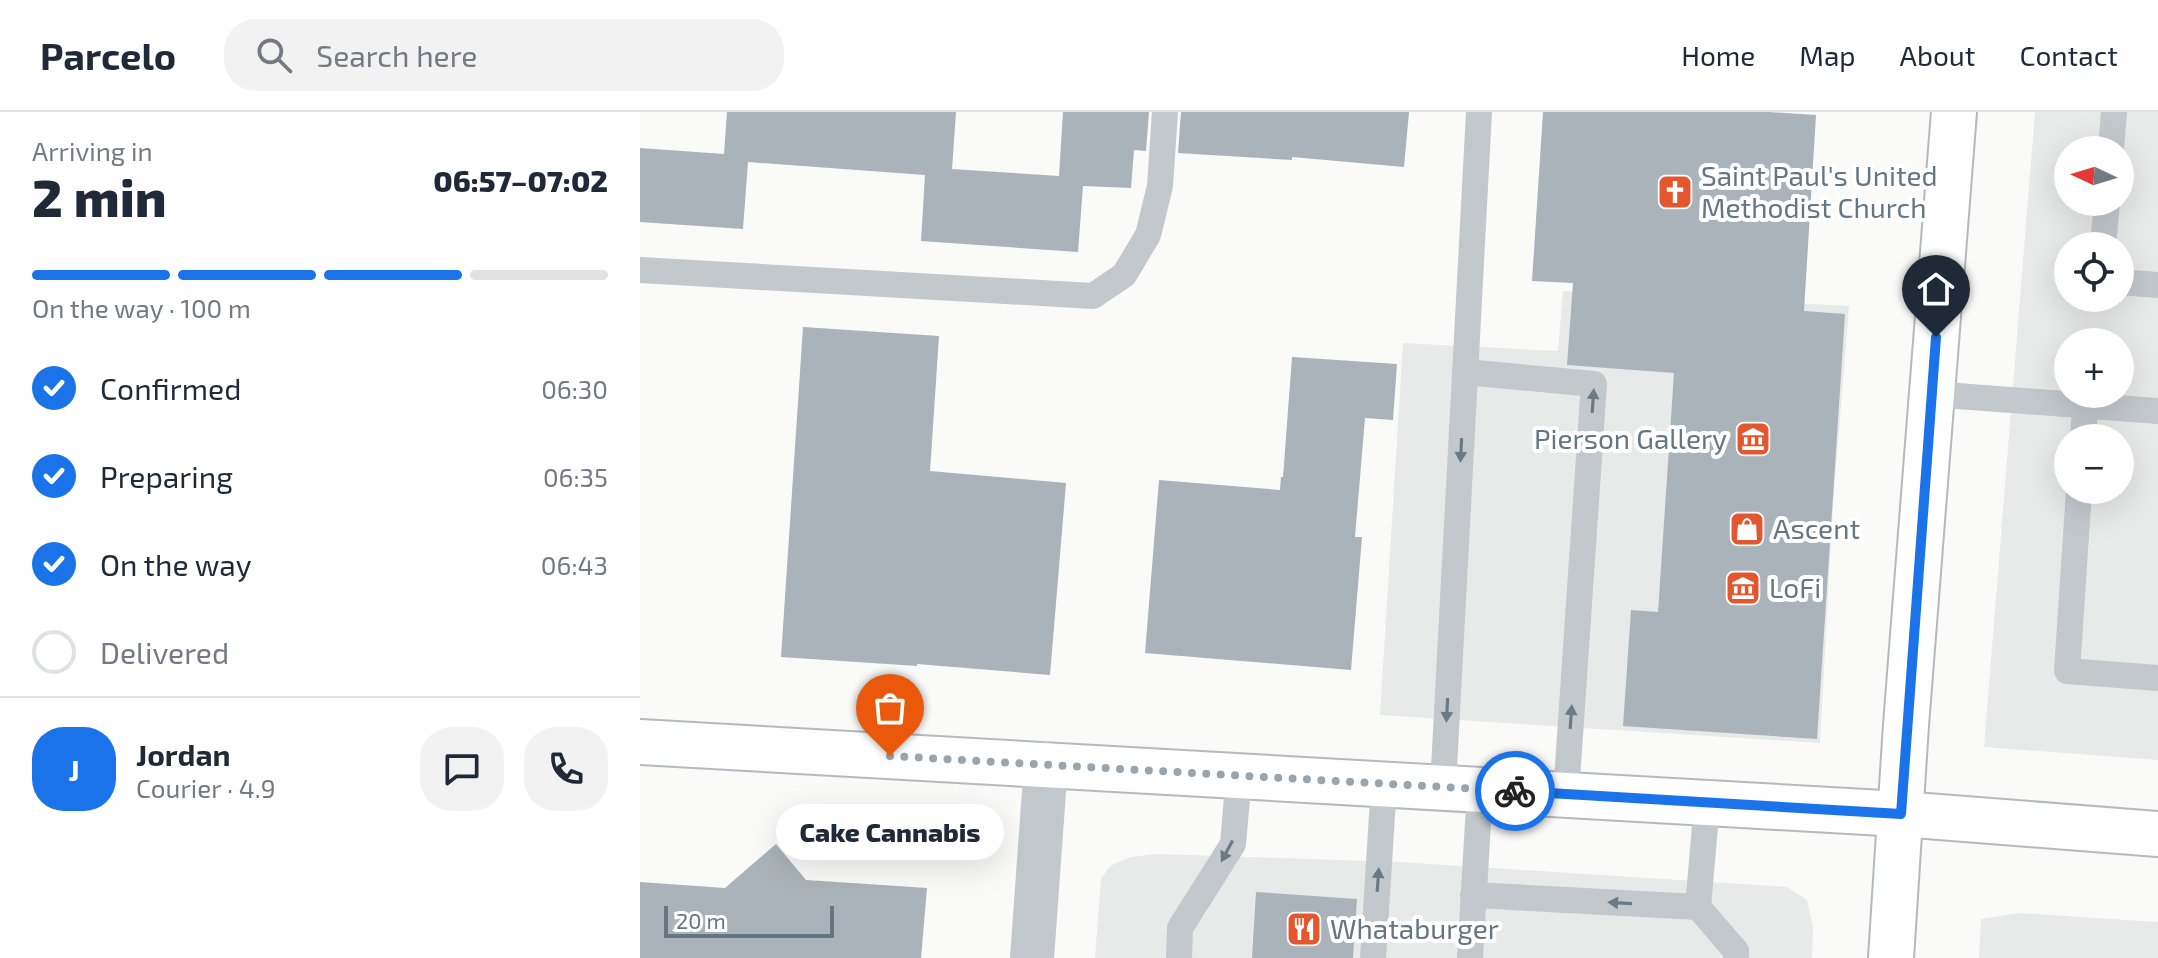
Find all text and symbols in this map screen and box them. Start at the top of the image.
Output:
search box [224,19,784,91]
text: Parcelo [40,32,176,78]
icon: search [252,33,296,77]
text: Search here [316,37,477,73]
text: Home [1681,38,1755,72]
text: Map [1799,38,1856,72]
text: About [1900,38,1975,72]
text: Contact [2019,38,2118,72]
text: Arriving in [32,135,153,166]
north arrow [2054,136,2134,216]
map controls [2054,136,2134,504]
place label: Saint Paul's United Methodist Church [1701,158,1938,224]
text: 06:57–07:02 [433,162,608,198]
text: 2 min [32,165,167,227]
church icon: Saint Paul's United Methodist Church [1656,173,1694,211]
button: locate [2054,232,2134,312]
pin [1902,255,1970,337]
icon: home [1914,267,1958,311]
text: On the way · 100 m [32,292,251,323]
button: + [2054,328,2134,408]
icon: check [32,366,76,410]
text: Confirmed [100,370,241,406]
text: 06:30 [541,373,608,404]
one-way arrow [1587,388,1600,413]
museum icon: Pierson Gallery [1734,420,1772,458]
place label: Pierson Gallery [1534,421,1727,455]
button: − [2054,424,2134,504]
one-way arrow [1454,438,1467,463]
icon: check [32,454,76,498]
text: Preparing [100,458,233,494]
text: 06:35 [543,461,608,492]
shop icon: Ascent [1728,510,1766,548]
place label: Ascent [1773,511,1860,545]
icon: check [32,542,76,586]
text: On the way [100,546,252,582]
text: 06:43 [541,549,608,580]
museum icon: LoFi [1724,569,1762,607]
place label: LoFi [1769,570,1821,604]
text: Delivered [100,634,229,670]
pin [856,674,924,756]
icon: bag [868,686,912,730]
one-way arrow [1441,698,1454,723]
one-way arrow [1565,704,1578,729]
button: chat [420,727,504,811]
button: phone [524,727,608,811]
text: Jordan [136,736,231,772]
text: J [68,751,80,787]
courier [1475,751,1555,831]
icon: bike [1493,769,1537,813]
text: Courier · 4.9 [136,772,276,803]
callout: Cake Cannabis [776,804,1004,860]
text: Cake Cannabis [800,816,980,847]
one-way arrow [1221,840,1234,863]
one-way arrow [1372,867,1385,892]
one-way arrow [1607,896,1632,909]
scale bar [664,902,834,938]
text: 20 m [676,907,726,933]
restaurant icon: Whataburger [1285,910,1323,948]
place label: Whataburger [1330,911,1499,945]

